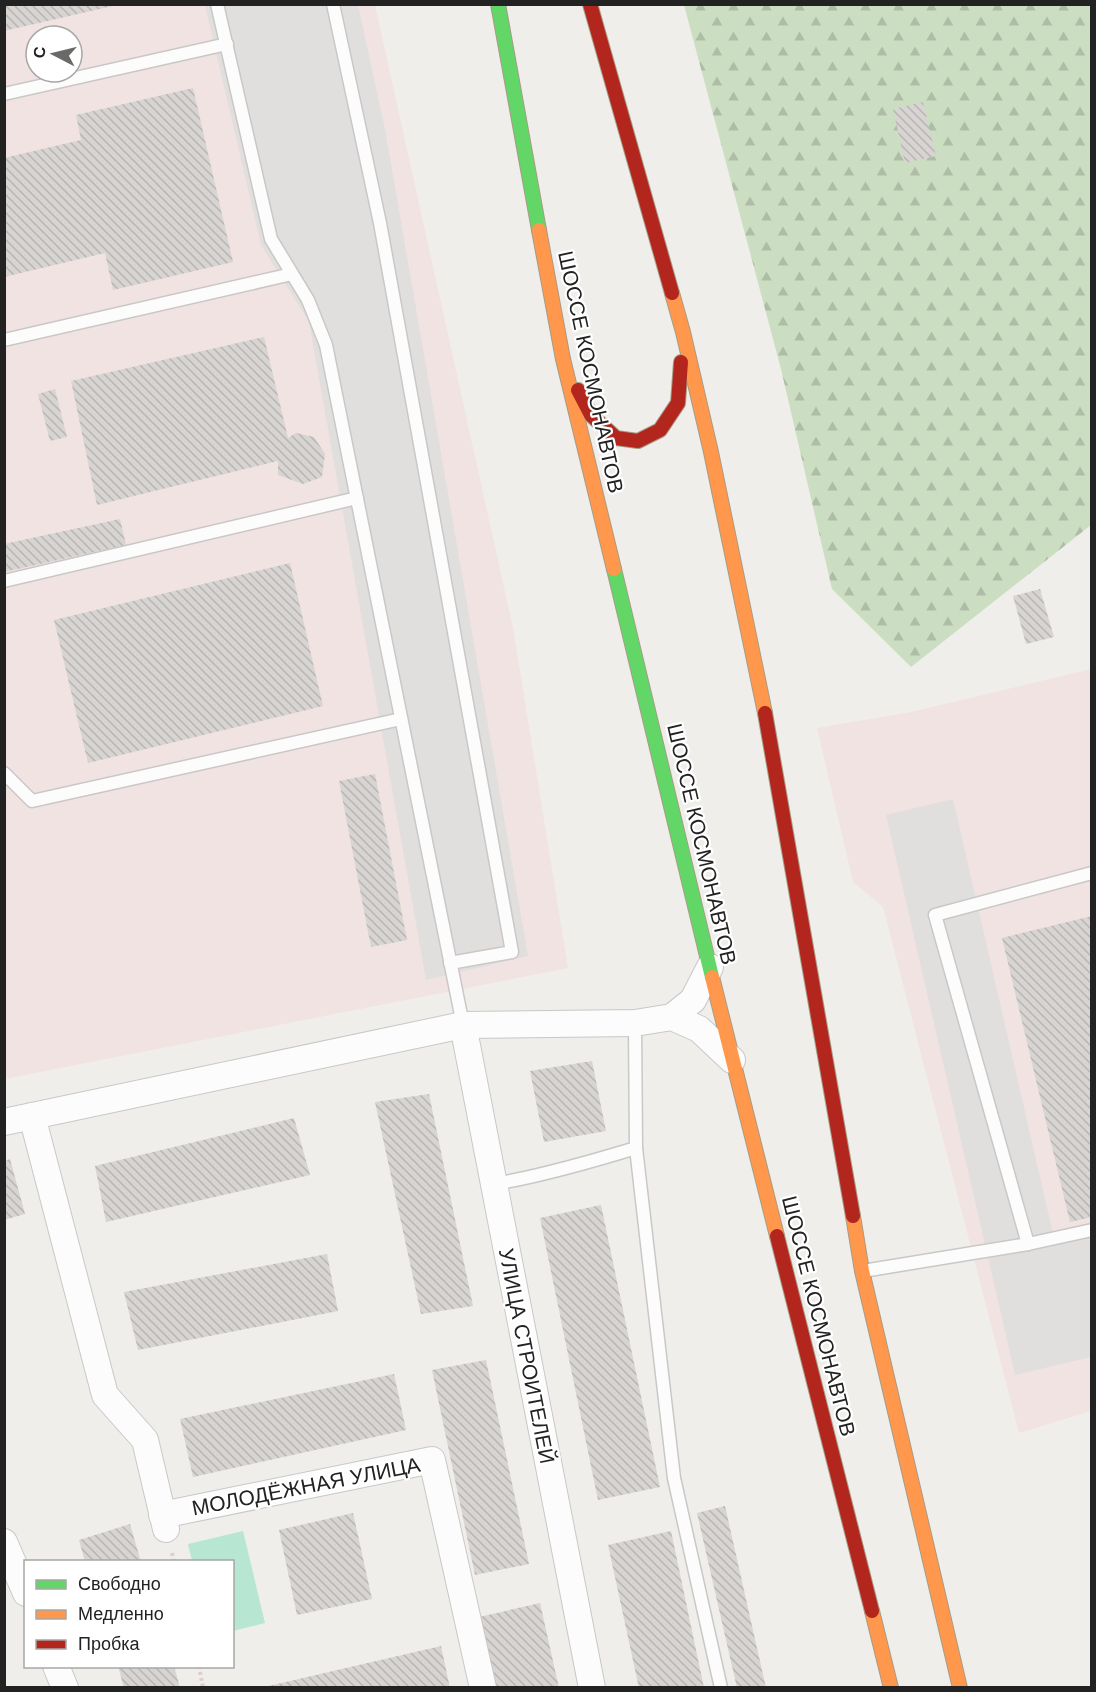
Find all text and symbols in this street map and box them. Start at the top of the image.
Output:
north arrow [24,24,84,84]
text: С [30,45,49,59]
street label: ШОССЕ КОСМОНАВТОВ [554,249,628,495]
street label: ШОССЕ КОСМОНАВТОВ [663,721,741,967]
street label: ШОССЕ КОСМОНАВТОВ [778,1193,860,1439]
street label: УЛИЦА СТРОИТЕЛЕЙ [495,1246,559,1466]
street label: МОЛОДЁЖНАЯ УЛИЦА [190,1453,422,1519]
legend [24,1560,234,1668]
text: Свободно [78,1574,161,1594]
text: Медленно [78,1604,164,1624]
text: Пробка [78,1634,141,1654]

